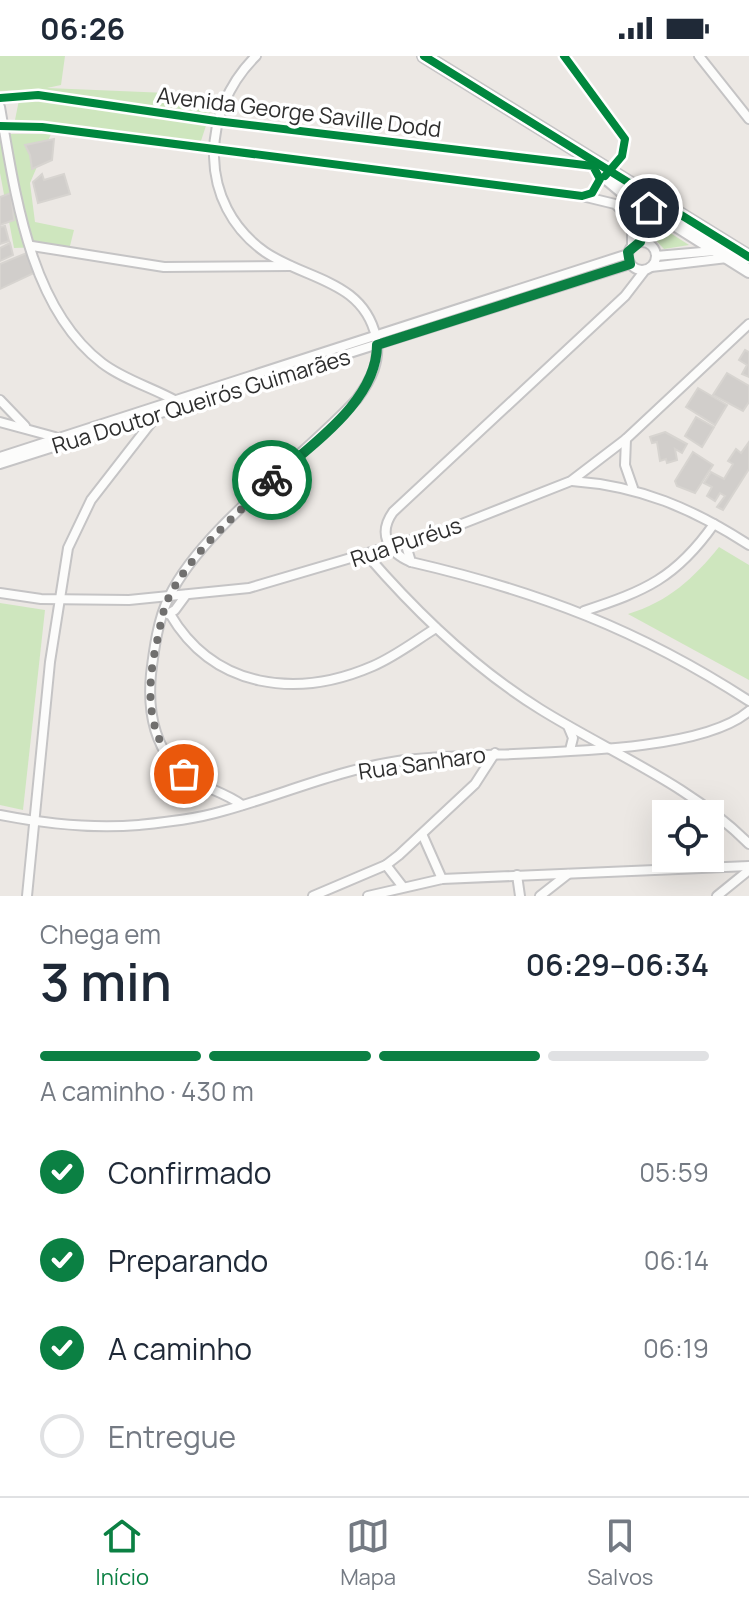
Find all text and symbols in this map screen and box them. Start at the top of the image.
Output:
text: 06:26 [40,8,125,49]
street label: Avenida George Saville Dodd [155,80,443,144]
pin [615,174,683,242]
icon: home [627,186,671,230]
street label: Rua Doutor Queirós Guimarães [48,341,354,461]
courier [232,440,312,520]
icon: bike [250,458,294,502]
street label: Rua Puréus [347,510,465,574]
street label: Rua Sanharo [356,739,488,787]
pin [150,740,218,808]
icon: bag [162,752,206,796]
map controls [652,800,724,872]
button: locate [652,800,724,872]
text: Chega em [40,916,161,952]
text: 06:29–06:34 [526,944,709,985]
text: 3 min [40,946,172,1017]
text: A caminho · 430 m [40,1073,254,1109]
icon: check [40,1150,84,1194]
text: Confirmado [108,1152,272,1193]
text: 05:59 [639,1154,709,1190]
icon: check [40,1238,84,1282]
text: Preparando [108,1240,268,1281]
text: 06:14 [644,1242,709,1278]
icon: check [40,1326,84,1370]
text: A caminho [108,1328,252,1369]
text: 06:19 [643,1330,709,1366]
text: Entregue [108,1416,236,1457]
tab: Início [96,1514,149,1592]
tab: Mapa [340,1514,396,1592]
tab: Salvos [587,1514,653,1592]

